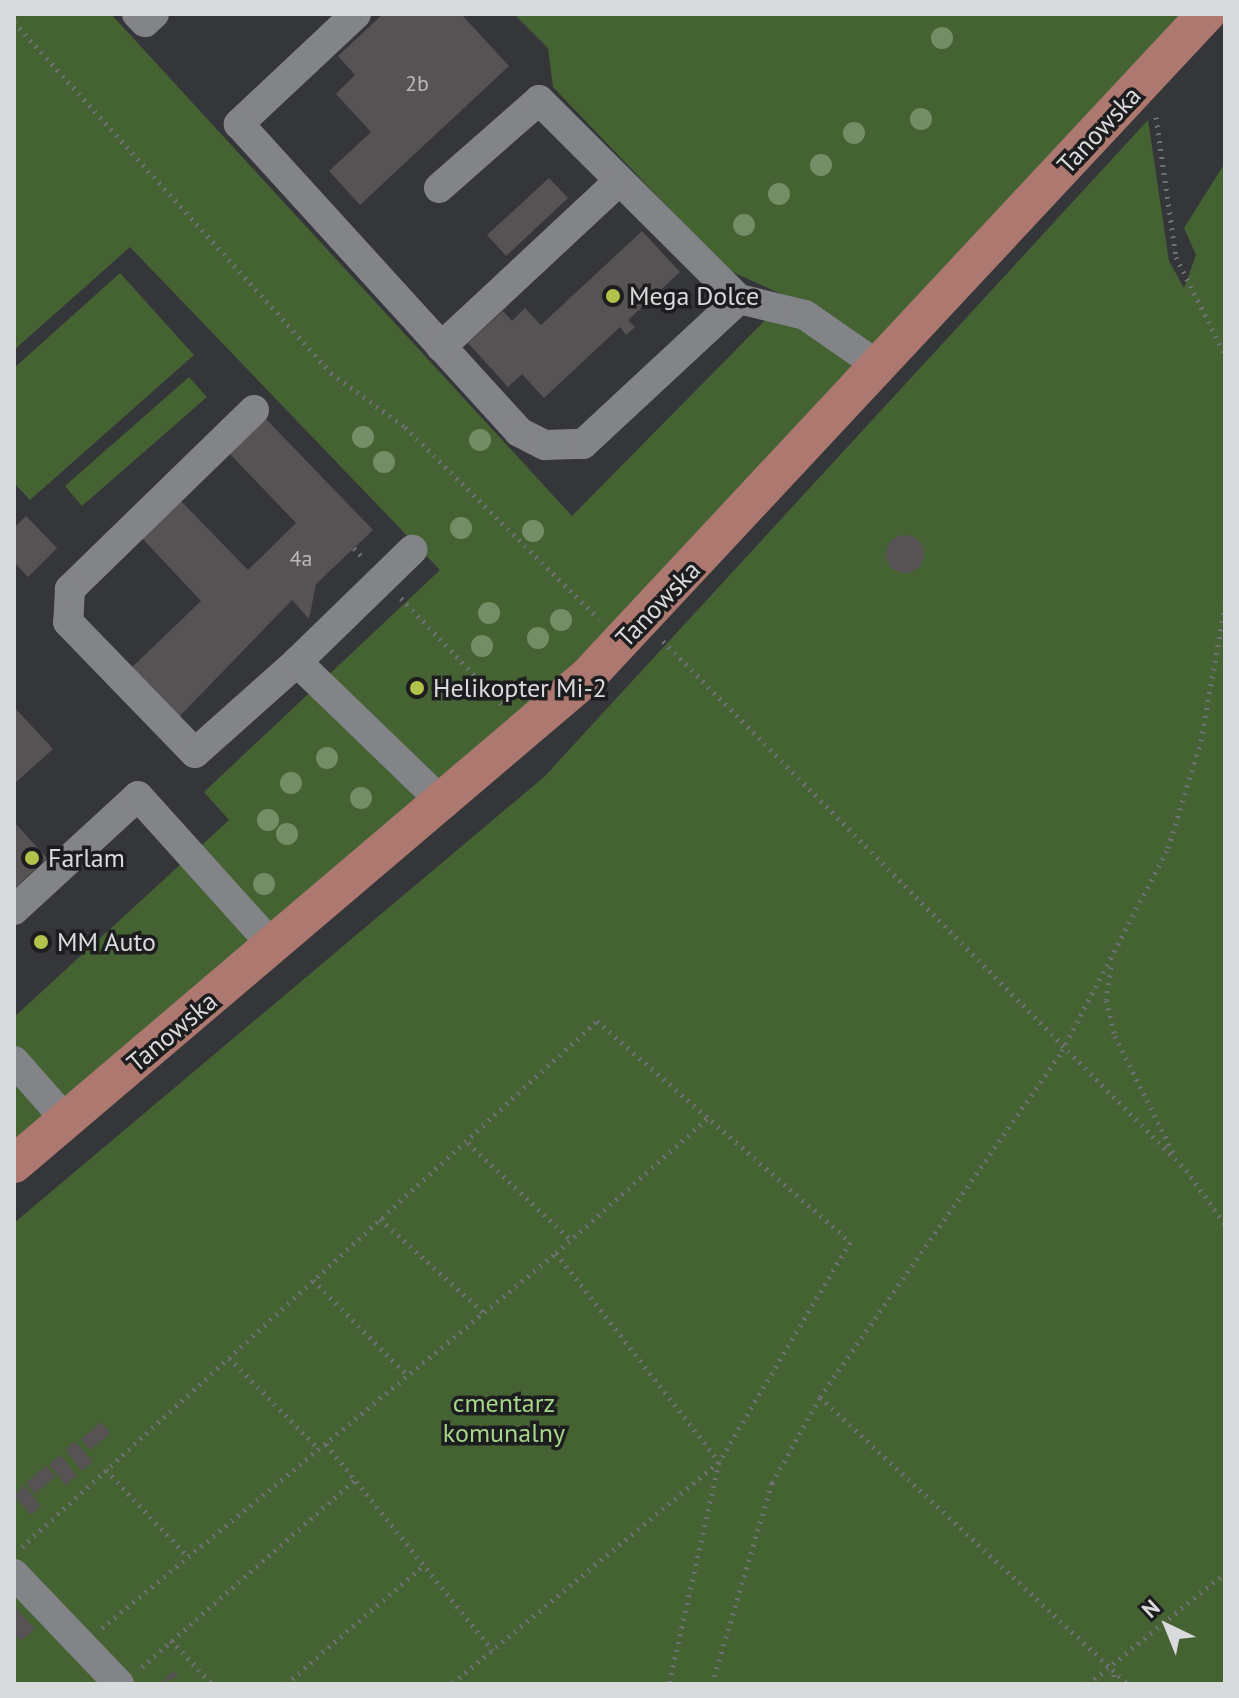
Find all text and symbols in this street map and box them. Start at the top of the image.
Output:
house number: 2b [405,71,429,97]
street label: Tanowska [1051,80,1147,180]
place label: Mega Dolce [629,280,759,312]
marker: Mega Dolce [604,287,622,305]
house number: 4a [290,546,312,572]
street label: Tanowska [609,554,707,654]
place label: Helikopter Mi-2 [433,672,607,704]
marker: Helikopter Mi-2 [408,679,426,697]
place label: Farlam [48,842,125,874]
marker: Farlam [23,849,41,867]
place label: MM Auto [57,926,157,958]
marker: MM Auto [32,933,50,951]
street label: Tanowska [121,985,223,1079]
park label: cmentarz komunalny [443,1387,565,1448]
north arrow [1127,1586,1207,1666]
text: N [1136,1593,1165,1624]

